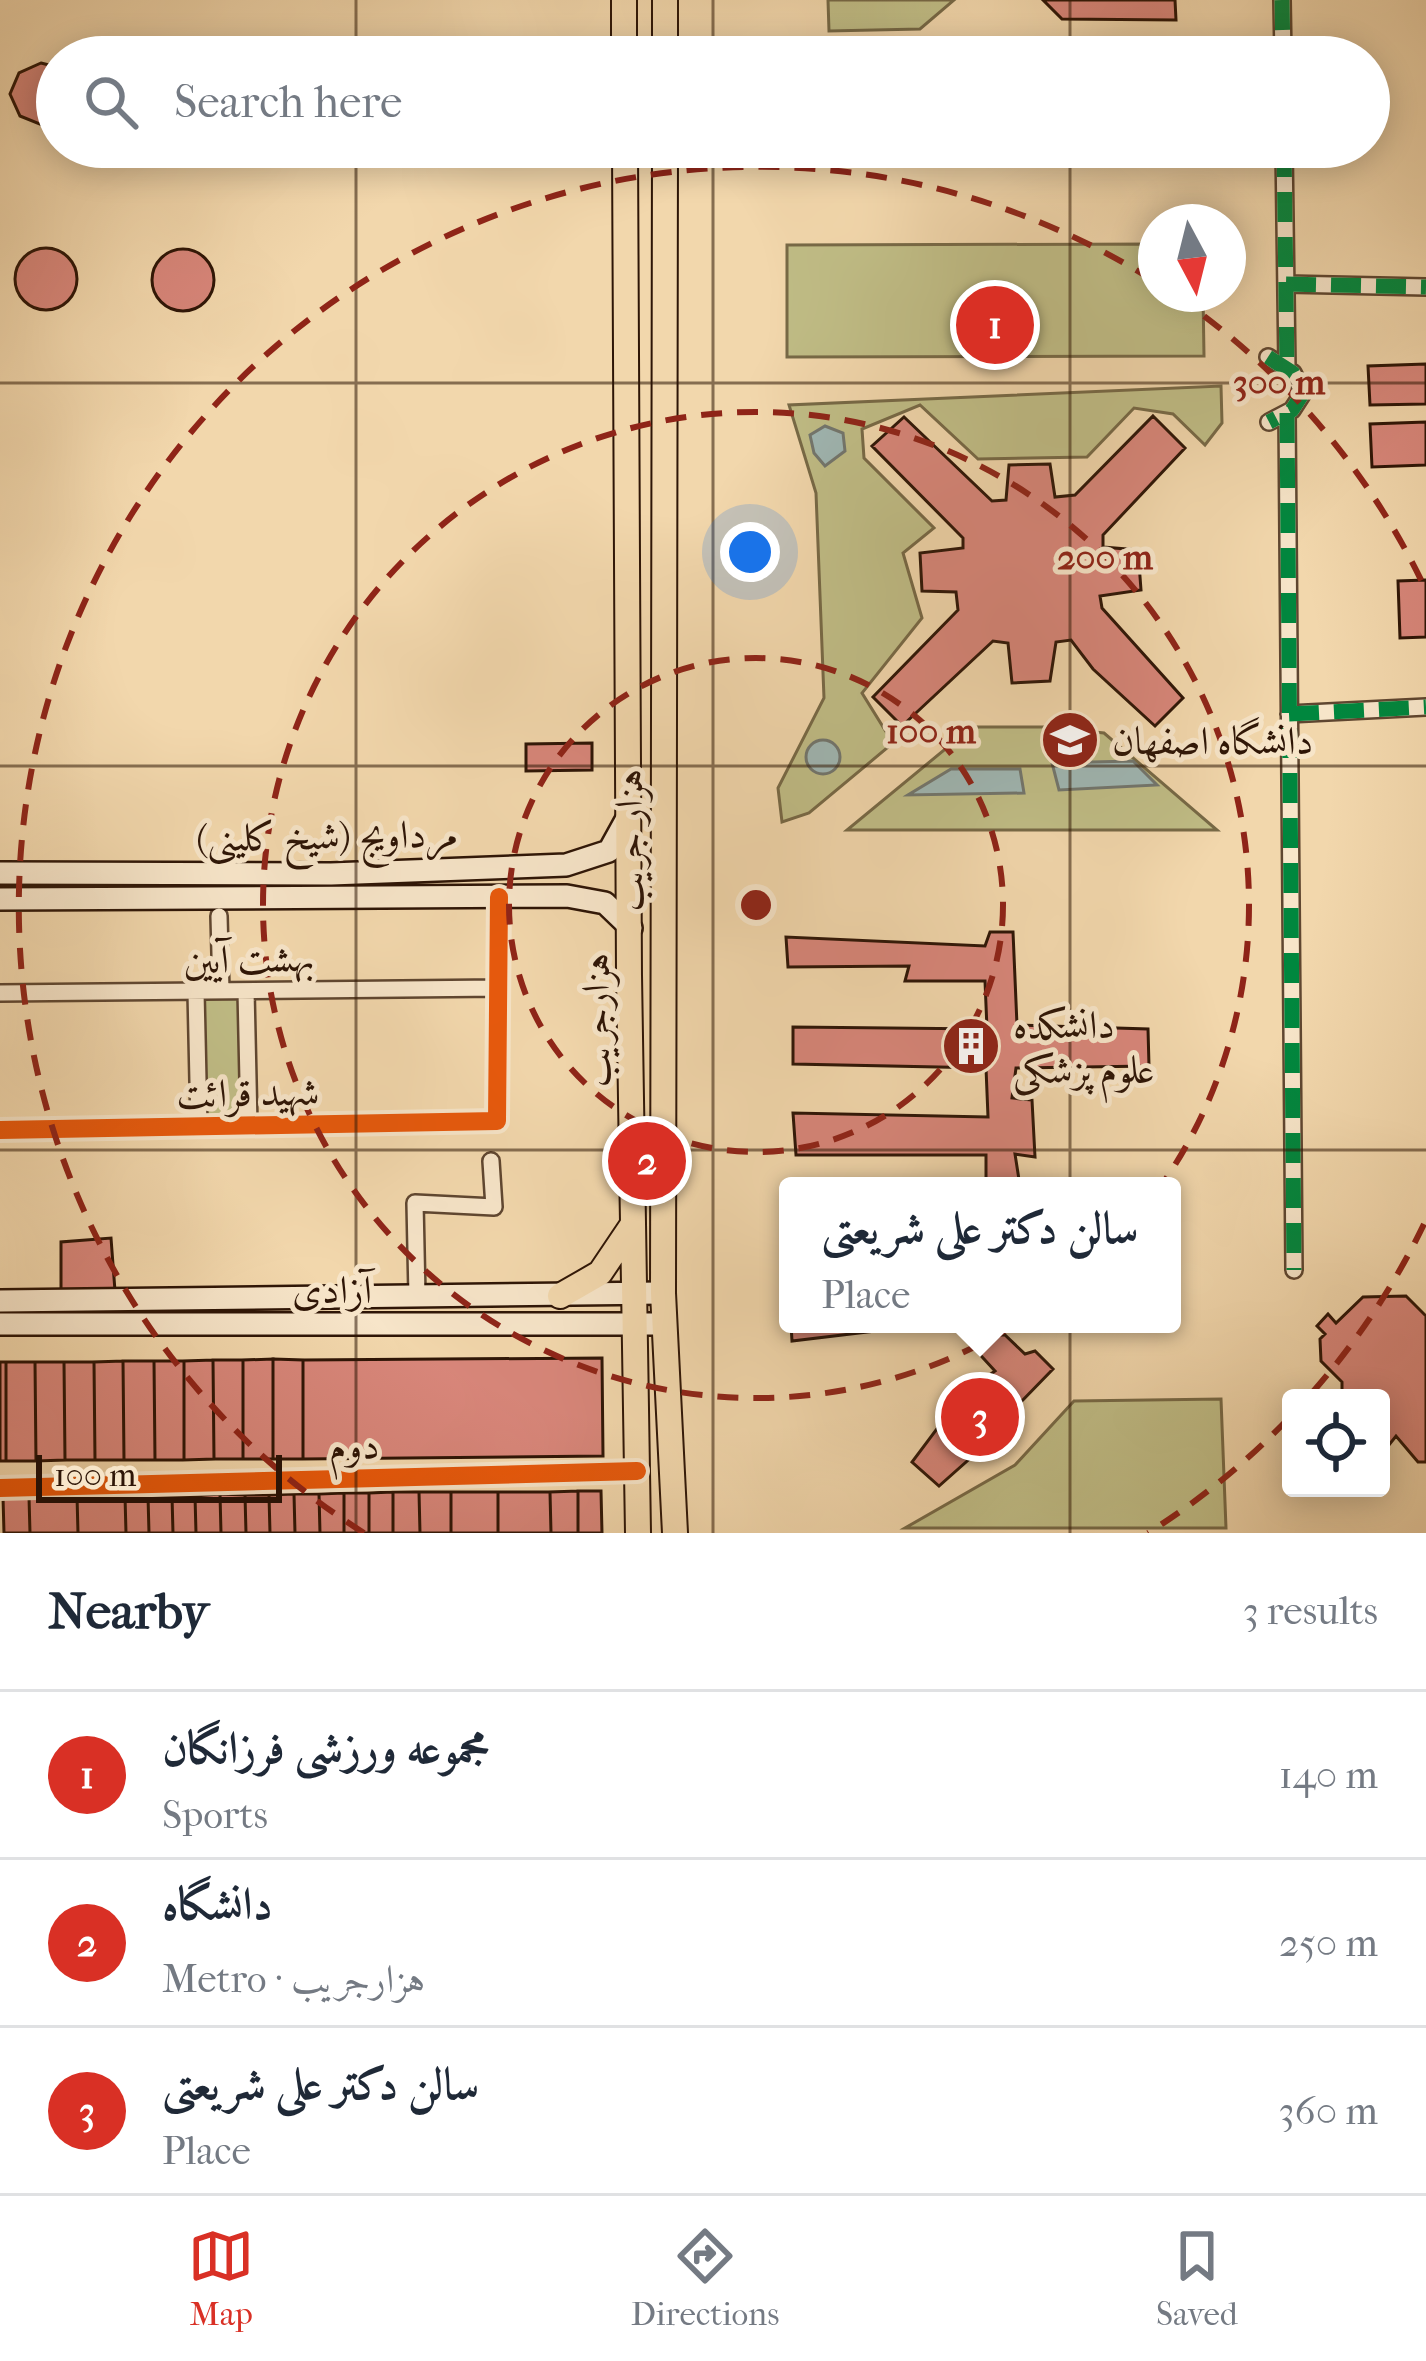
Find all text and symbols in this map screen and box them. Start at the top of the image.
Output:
search box [36,36,1390,168]
icon: search [78,69,144,135]
text: Search here [174,76,402,129]
north arrow [1138,204,1246,312]
pin: 1 [956,280,1034,370]
text: 300 m [1233,361,1326,403]
your location [720,522,780,582]
text: 200 m [1057,536,1154,578]
school or university icon: دانشگاه اصفهان [1039,709,1101,771]
text: 100 m [886,710,977,752]
place label: دانشگاه اصفهان [1112,716,1313,764]
street label: هزار جریب [606,769,654,911]
street label: مرداویج (شیخ کلینی) [196,811,459,872]
centre of rings [735,884,777,926]
street label: بهشت آیین [183,935,315,985]
street label: هزارجریب [573,953,621,1087]
place label: دانشکده علوم پزشکی [1013,1002,1155,1104]
building icon: دانشکده علوم پزشکی [940,1015,1002,1077]
street label: شهید قرائت [176,1069,320,1119]
pin: 2 [608,1116,686,1206]
popup [779,1177,1181,1333]
text: سالن دکتر علی شریعتی [821,1202,1139,1255]
street label: آزادی [292,1267,375,1313]
text: Place [821,1272,910,1318]
pin: 3 [941,1372,1019,1462]
map controls [1282,1389,1390,1497]
button: locate [1282,1389,1390,1497]
street label: دوم [328,1422,381,1481]
scale bar [36,1449,282,1502]
text: 100 m [54,1456,137,1495]
text: Nearby [48,1581,209,1641]
text: 3 results [1243,1588,1378,1634]
text: مجموعه ورزشی فرزانگان [162,1722,489,1775]
text: 1 [80,1752,94,1798]
text: 140 m [1279,1752,1378,1798]
text: Sports [162,1792,268,1838]
text: دانشگاه [162,1878,273,1931]
text: 2 [77,1920,97,1966]
text: 250 m [1279,1920,1378,1966]
text: Metro · هزارجریب [162,1956,425,2002]
text: سالن دکتر علی شریعتی [162,2058,479,2111]
text: 3 [79,2088,95,2134]
text: 360 m [1279,2088,1378,2134]
text: Place [162,2128,251,2174]
tab: Map [188,2223,254,2334]
tab: Directions [631,2223,779,2334]
tab: Saved [1156,2223,1238,2334]

